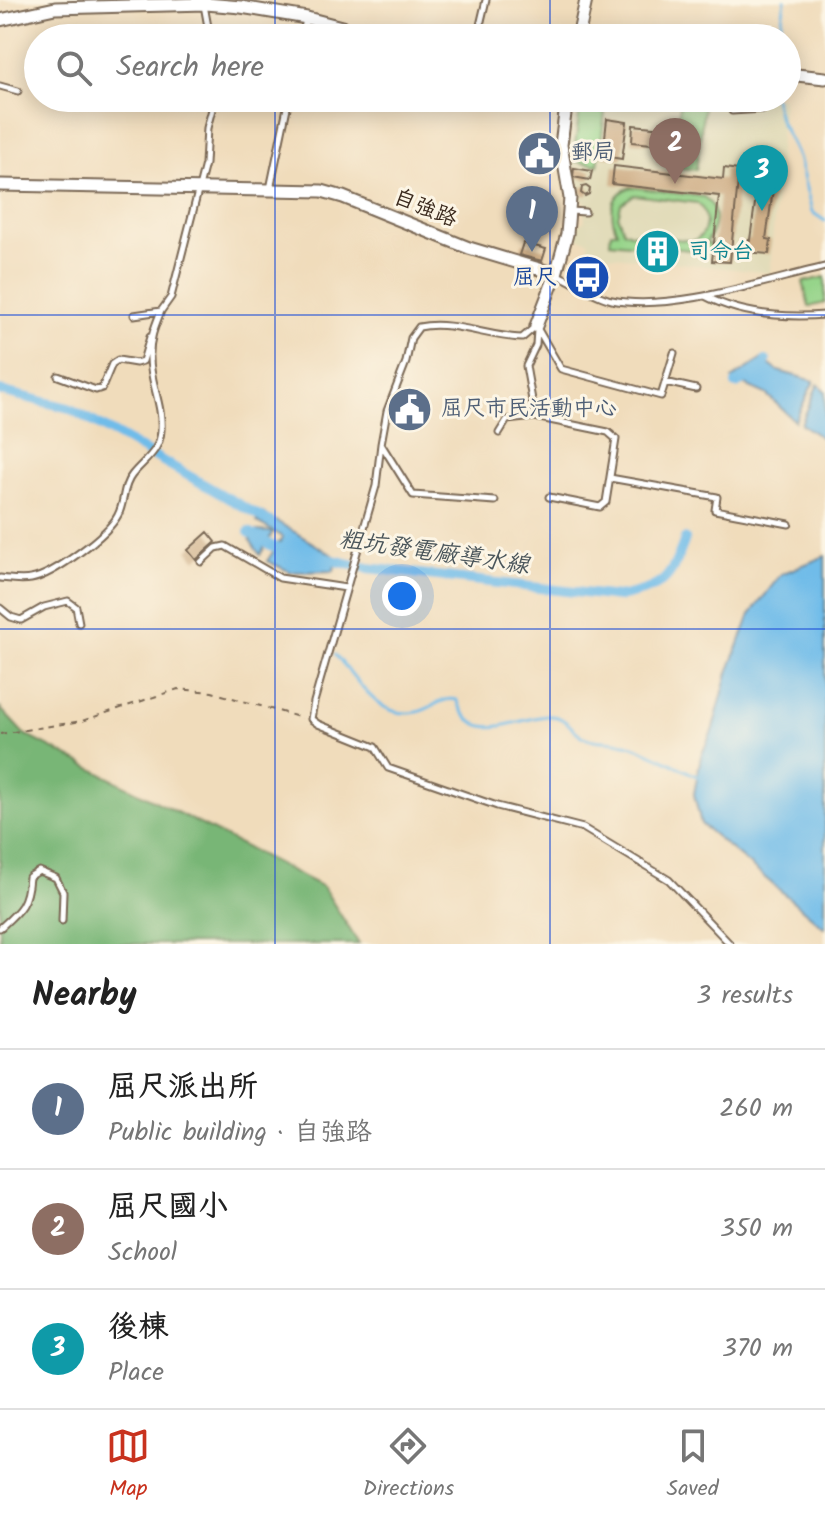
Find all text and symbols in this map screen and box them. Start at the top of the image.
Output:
search box [24,24,801,112]
text: Search here [116,44,264,92]
icon: search [52,46,96,90]
pin: 2 [649,118,701,184]
public building icon: 郵局 [516,129,564,177]
place label: 郵局 [571,136,615,171]
pin: 3 [736,145,788,211]
street label: 自強路 [388,180,462,238]
pin: 1 [506,186,558,252]
building icon: 司令台 [633,228,681,276]
place label: 司令台 [688,235,754,270]
bus stop icon: 屈尺 [564,254,612,302]
place label: 屈尺 [513,261,557,296]
public building icon: 屈尺市民活動中心 [386,385,434,433]
place label: 屈尺市民活動中心 [441,392,617,427]
water label: 粗坑發電廠導水線 [336,520,534,586]
your location [382,576,422,616]
text: Nearby [32,969,137,1023]
text: 3 results [696,975,793,1017]
text: 屈尺派出所 [108,1064,258,1112]
text: 1 [54,1088,62,1130]
text: 260 m [719,1088,793,1130]
text: Public building · 自強路 [108,1112,372,1154]
text: 屈尺國小 [108,1184,228,1232]
text: 2 [50,1208,66,1250]
text: 350 m [720,1208,793,1250]
text: School [108,1232,177,1274]
text: 後棟 [108,1304,168,1352]
text: 3 [51,1328,65,1370]
text: 370 m [722,1328,793,1370]
text: Place [108,1352,164,1394]
tab: Map [106,1424,150,1507]
tab: Directions [363,1424,454,1507]
tab: Saved [667,1424,719,1507]

